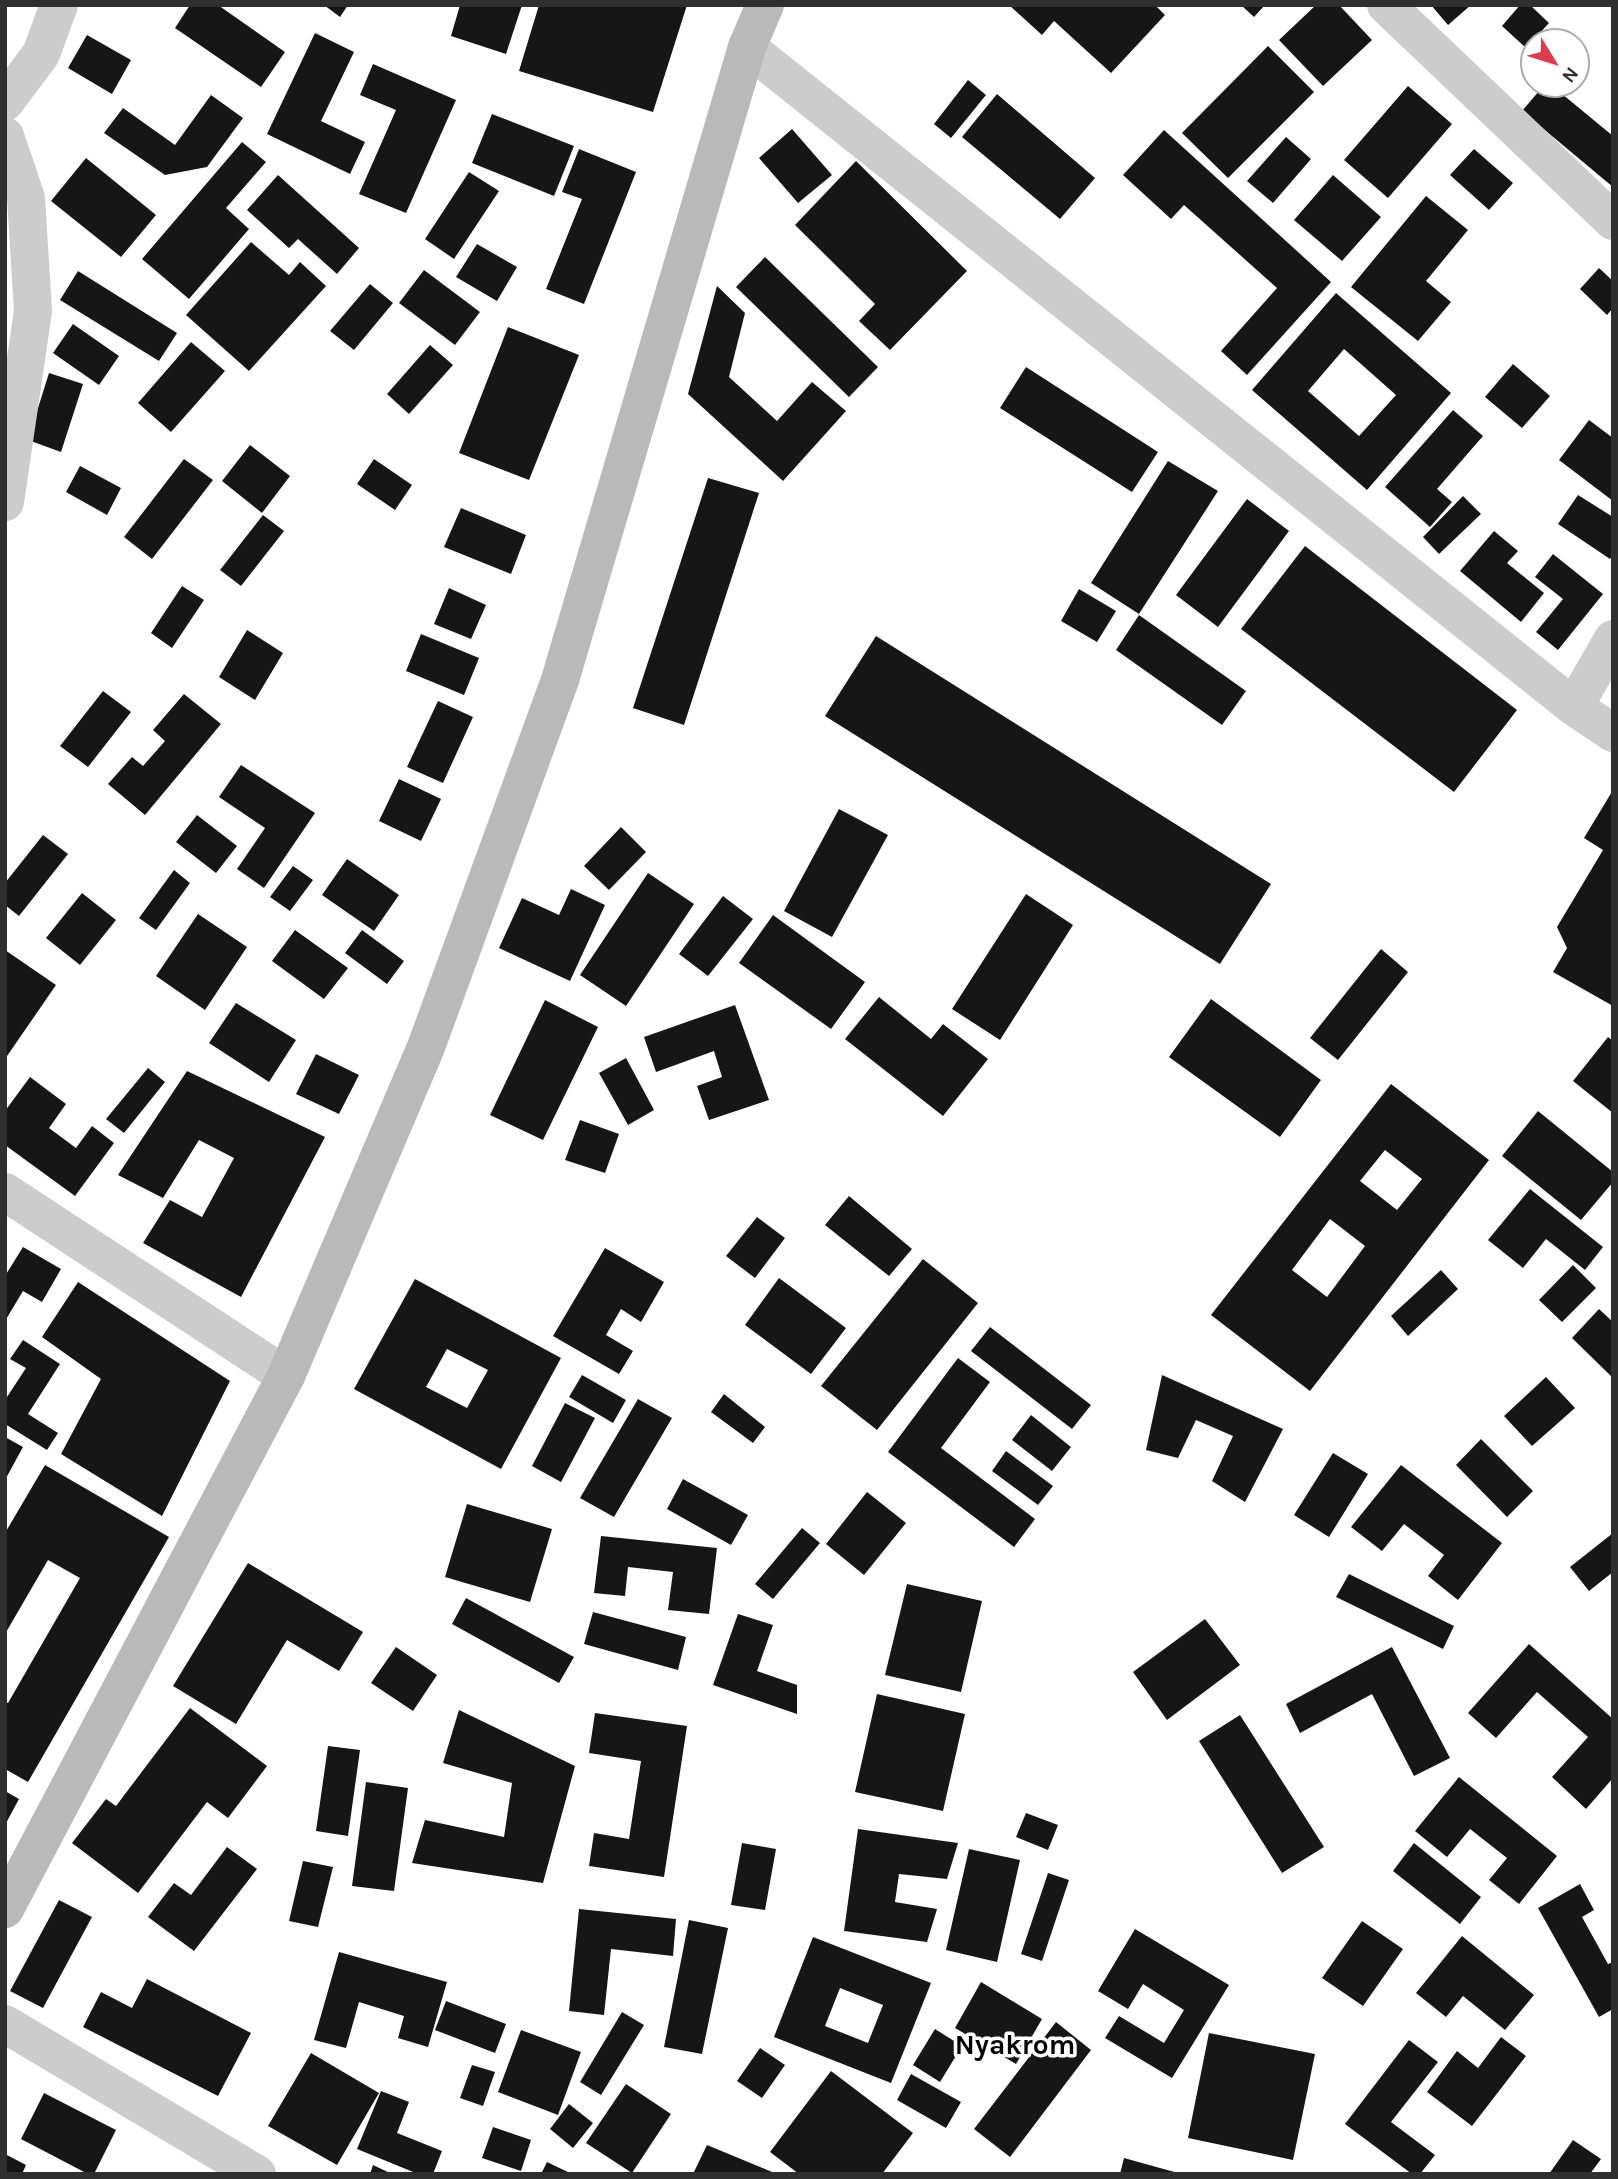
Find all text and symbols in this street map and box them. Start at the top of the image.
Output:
north arrow [1520,28,1590,98]
text: N [1557,63,1583,87]
district label: Nyakrom [955,2029,1075,2063]

